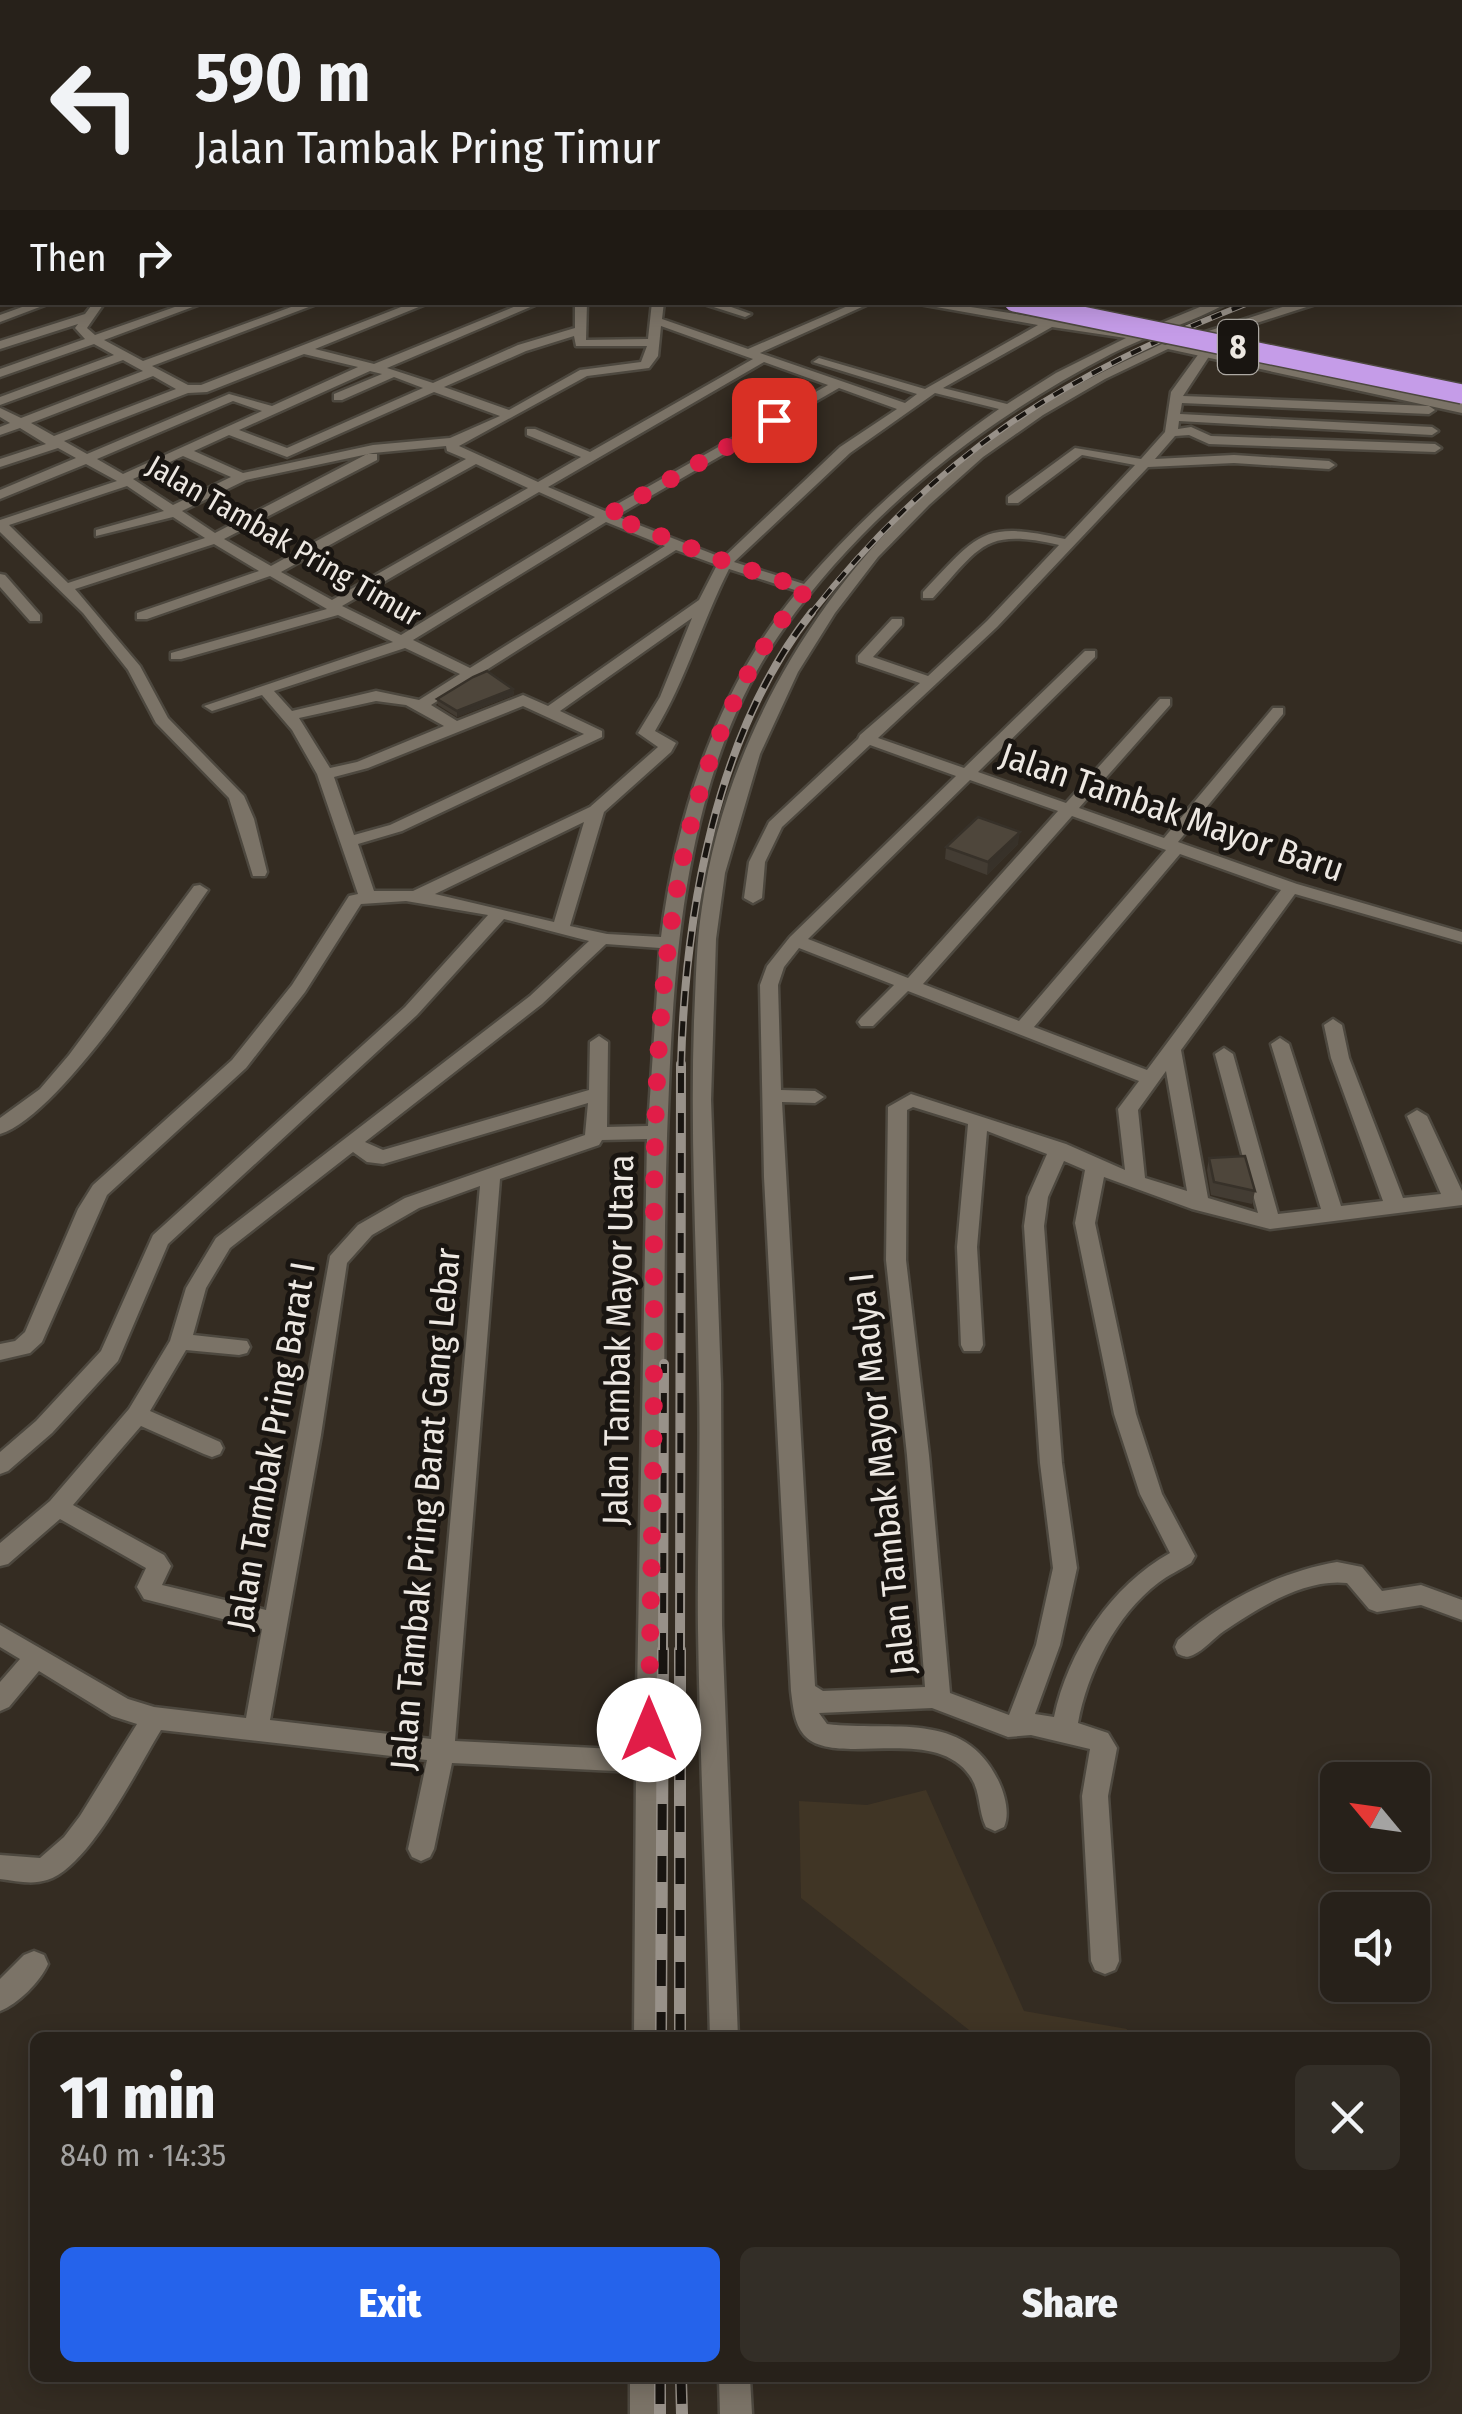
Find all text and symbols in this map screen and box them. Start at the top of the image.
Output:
text: 590 m [195,36,371,120]
icon: left [30,40,160,170]
text: Jalan Tambak Pring Timur [195,121,660,175]
icon: right [126,230,181,285]
text: Then [30,235,106,281]
road number: 8 [1218,320,1258,374]
pin [732,378,817,463]
icon: arrive [747,393,802,448]
street label: Jalan Tambak Pring Timur [141,448,428,634]
street label: Jalan Tambak Mayor Baru [995,733,1349,891]
street label: Jalan Tambak Mayor Utara [594,1154,642,1526]
street label: Jalan Tambak Pring Barat Gang Lebar [381,1246,469,1772]
street label: Jalan Tambak Pring Barat I [218,1259,324,1633]
street label: Jalan Tambak Mayor Madya I [840,1271,924,1677]
position arrow [597,1678,701,1782]
north arrow [1320,1762,1430,1872]
map controls [1320,1762,1430,2002]
button: sound [1320,1892,1430,2002]
text: 11 min [60,2062,215,2134]
button: close [1295,2065,1400,2170]
text: 840 m · 14:35 [60,2136,226,2174]
button: Exit [60,2247,720,2362]
button: Share [740,2247,1400,2362]

